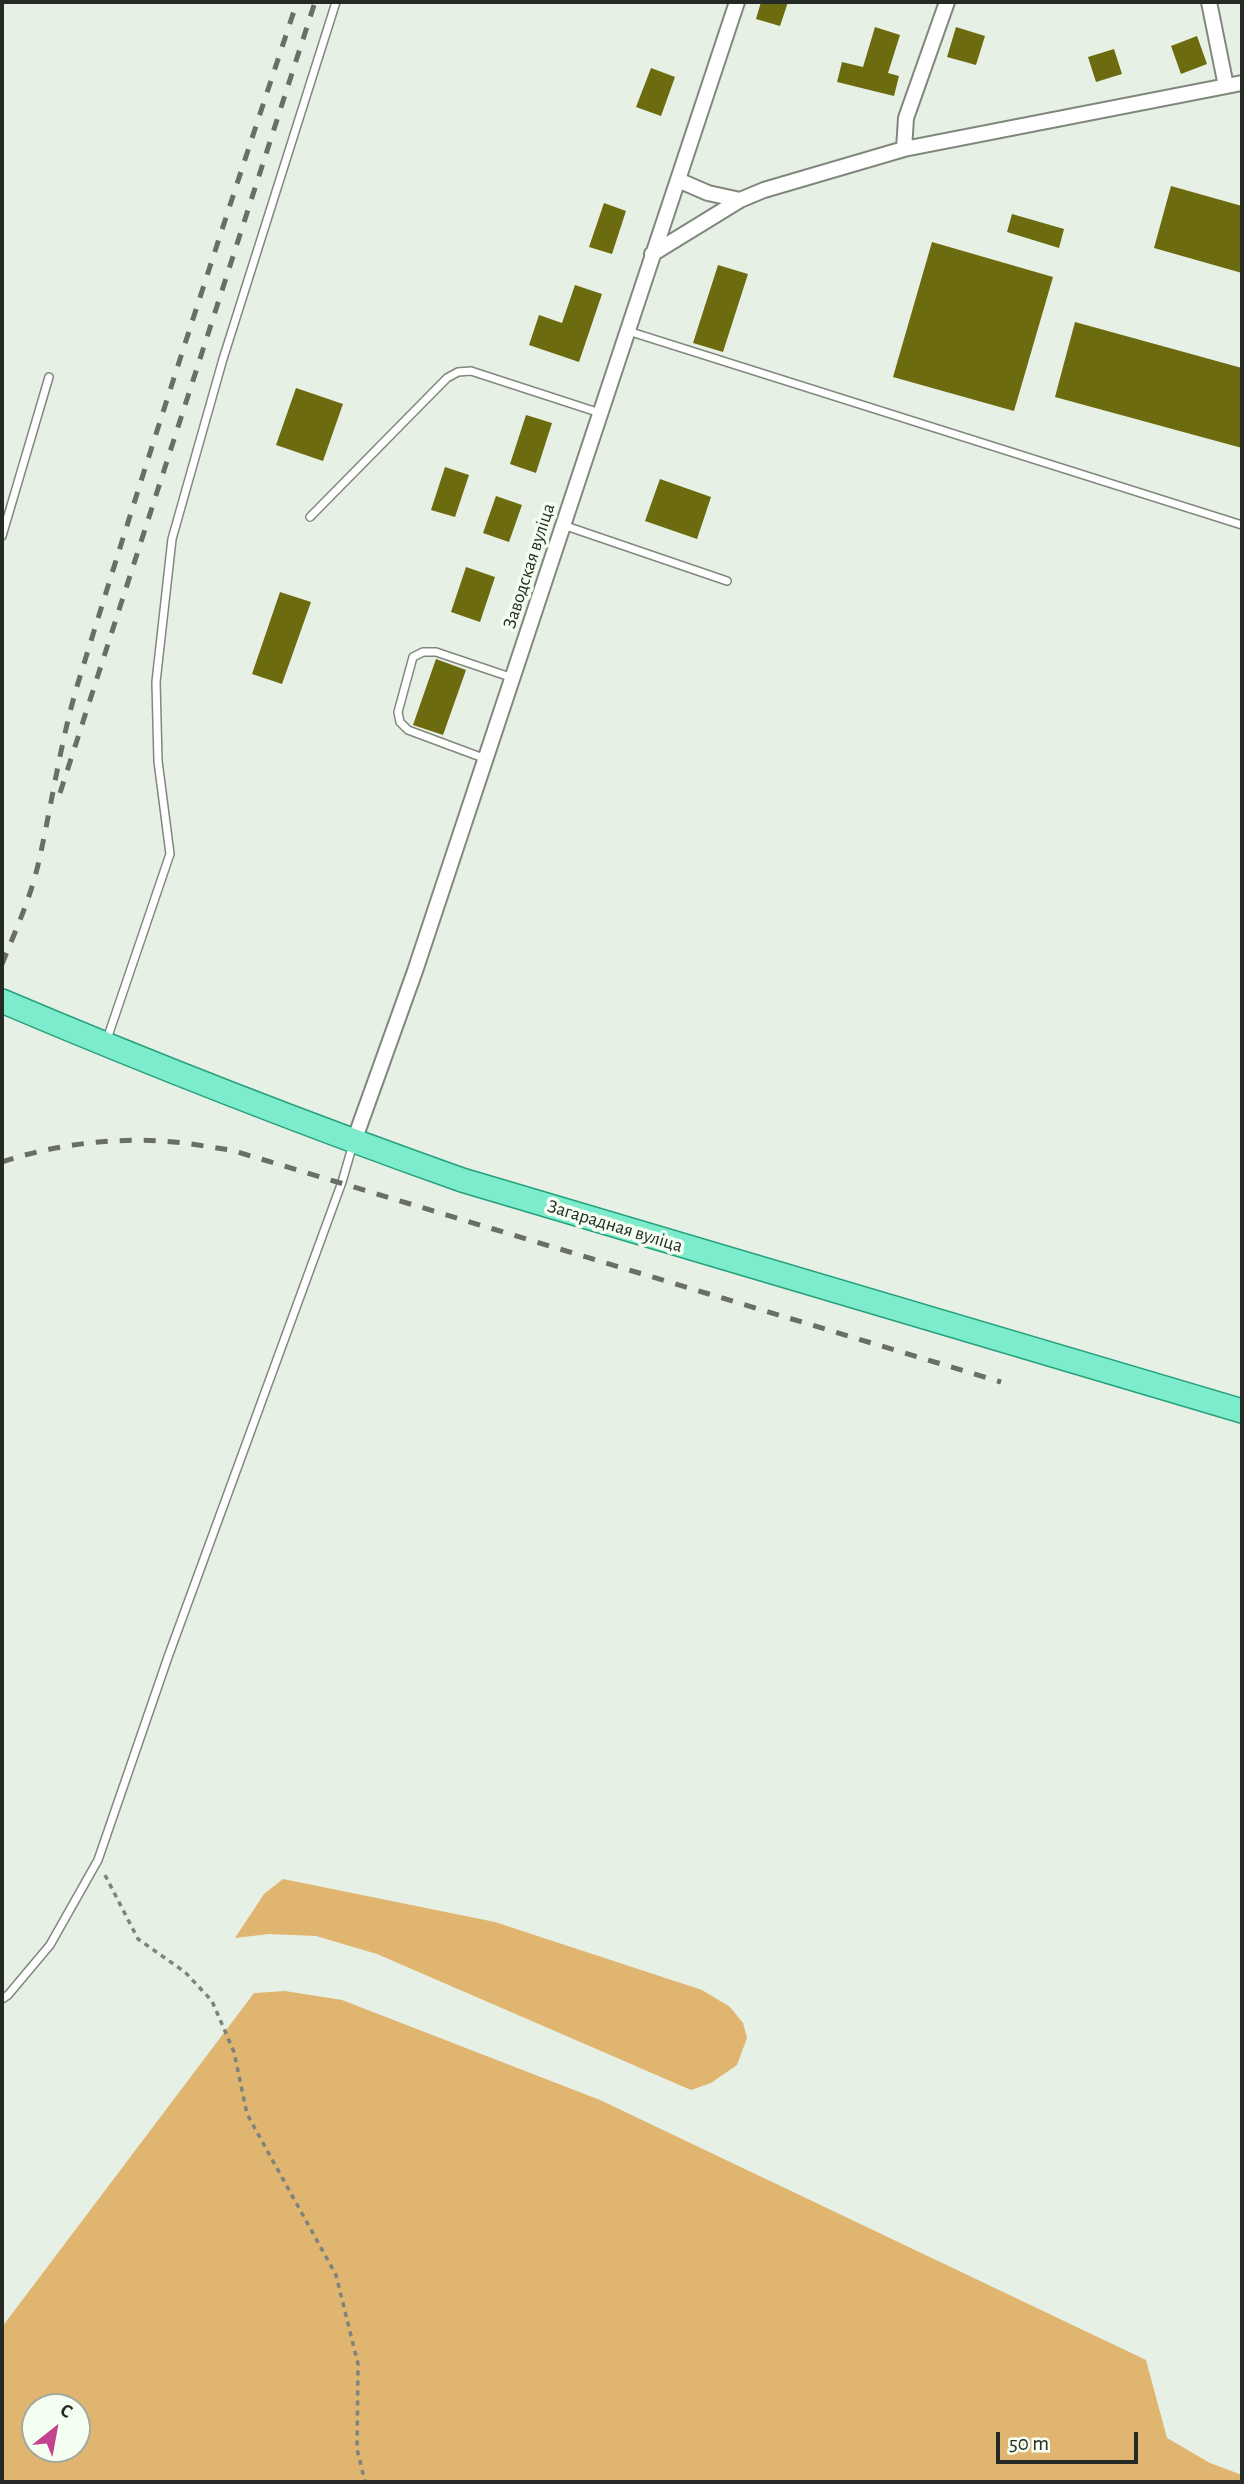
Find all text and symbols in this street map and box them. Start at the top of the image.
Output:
street label: Заводская вуліца [498,500,560,632]
street label: Загарадная вуліца [545,1195,685,1257]
north arrow [21,2393,91,2463]
text: С [57,2400,75,2422]
scale bar [999,2418,1141,2462]
text: 50 m [1009,2433,1049,2454]

